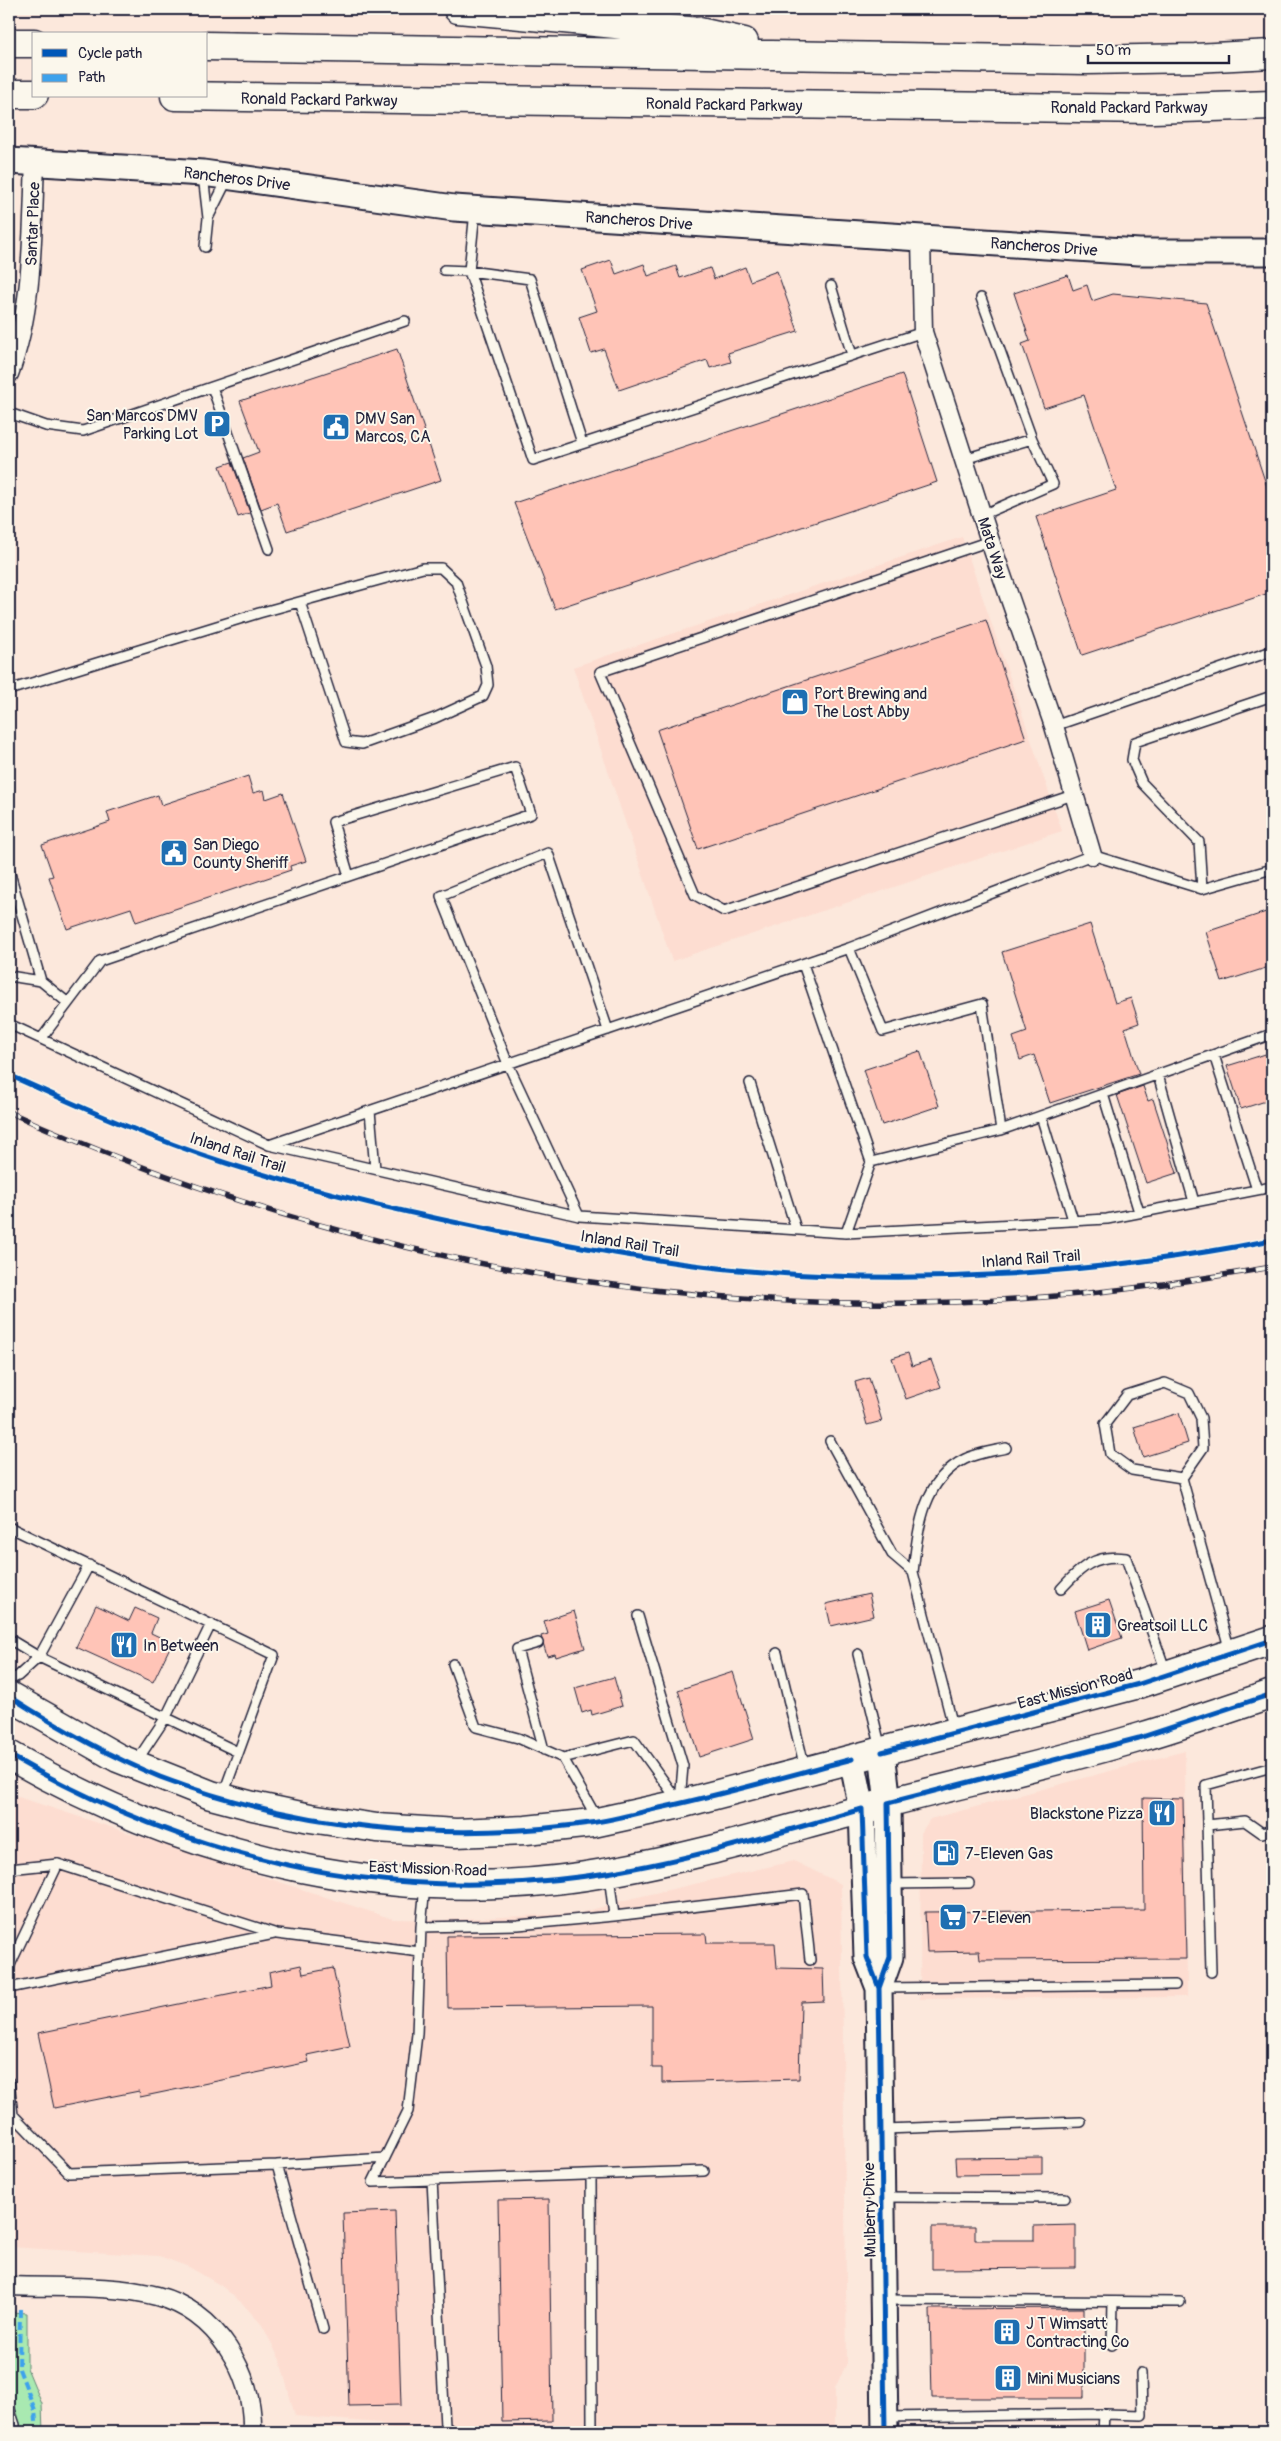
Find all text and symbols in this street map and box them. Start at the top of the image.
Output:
legend [32,32,208,98]
scale bar [1088,32,1230,64]
text: 50 m [1096,41,1131,60]
text: Cycle path [78,44,142,63]
text: Path [78,68,105,87]
street label: Ronald Packard Parkway [240,89,398,111]
street label: Ronald Packard Parkway [645,94,803,116]
street label: Ronald Packard Parkway [1051,98,1208,118]
street label: Rancheros Drive [182,163,292,195]
street label: Santar Place [22,181,44,267]
street label: Rancheros Drive [585,207,693,235]
street label: Rancheros Drive [990,233,1098,261]
place label: San Marcos DMV Parking Lot [86,406,199,444]
parking icon: San Marcos DMV Parking Lot [202,409,232,439]
place label: DMV San Marcos, CA [355,409,431,447]
public building icon: DMV San Marcos, CA [321,412,351,442]
street label: Mata Way [973,515,1011,582]
place label: Port Brewing and The Lost Abby [814,684,927,722]
shop icon: Port Brewing and The Lost Abby [780,687,810,717]
place label: San Diego County Sheriff [193,835,289,873]
public building icon: San Diego County Sheriff [159,838,189,868]
street label: Inland Rail Trail [187,1128,288,1178]
street label: Inland Rail Trail [579,1226,681,1262]
street label: Inland Rail Trail [981,1246,1082,1272]
building icon: Greatsoil LLC [1083,1610,1113,1640]
place label: Greatsoil LLC [1117,1616,1208,1636]
restaurant icon: In Between [109,1630,139,1660]
place label: In Between [143,1636,219,1656]
street label: East Mission Road [1015,1664,1135,1714]
restaurant icon: Blackstone Pizza [1147,1798,1177,1828]
place label: Blackstone Pizza [1030,1804,1143,1824]
fuel station icon: 7-Eleven Gas [931,1838,961,1868]
place label: 7-Eleven Gas [965,1844,1053,1864]
street label: East Mission Road [368,1857,488,1881]
supermarket icon: 7-Eleven [938,1902,968,1932]
place label: 7-Eleven [972,1908,1031,1928]
street label: Mulberry Drive [859,2162,881,2258]
place label: J T Wimsatt Contracting Co [1026,2314,1130,2352]
building icon: J T Wimsatt Contracting Co [992,2317,1022,2347]
building icon: Mini Musicians [993,2363,1023,2393]
place label: Mini Musicians [1027,2369,1120,2389]

